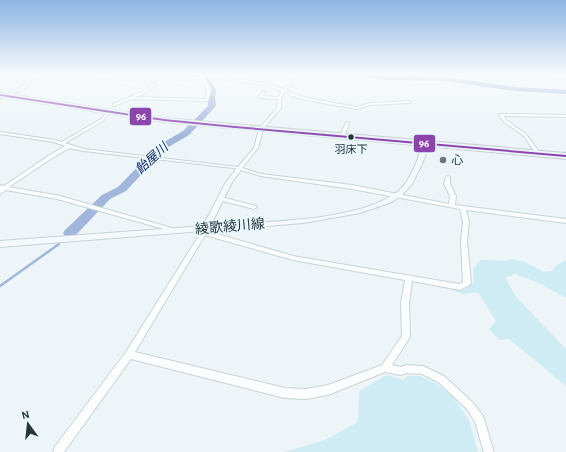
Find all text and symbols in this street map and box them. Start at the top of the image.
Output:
line badge: 96 [129,107,152,126]
text: 96 [136,111,146,122]
marker: 羽床下 [346,132,356,142]
line badge: 96 [413,134,436,153]
text: 96 [419,138,429,149]
water label: 飴屋川 [133,139,172,177]
place label: 羽床下 [335,144,368,155]
place label: 心 [451,154,463,166]
marker: 心 [438,155,448,165]
street label: 綾歌綾川線 [194,216,265,237]
north arrow [8,404,48,444]
text: N [20,409,31,421]

